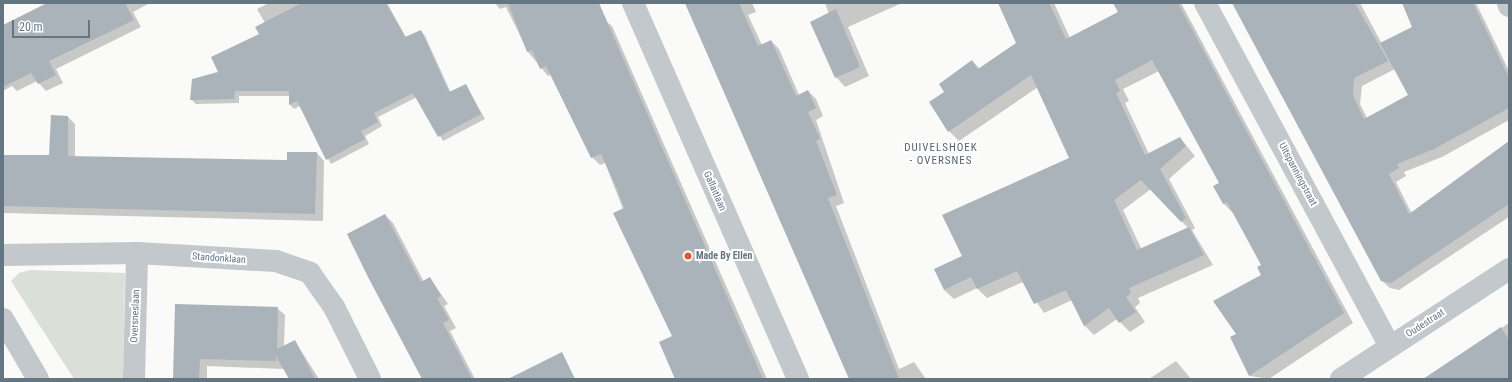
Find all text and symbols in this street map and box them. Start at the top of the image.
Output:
scale bar [14,12,92,38]
text: 20 m [19,20,43,34]
street label: Uitspanningstraat [1276,140,1320,208]
district label: DUIVELSHOEK - OVERSNES [904,142,978,168]
street label: Gallaitlaan [701,169,729,213]
street label: Standonklaan [192,250,246,266]
place label: Made By Ellen [696,250,752,262]
marker: Made By Ellen [683,251,693,261]
street label: Oversneslaan [128,289,142,343]
street label: Oudestraat [1404,306,1446,340]

